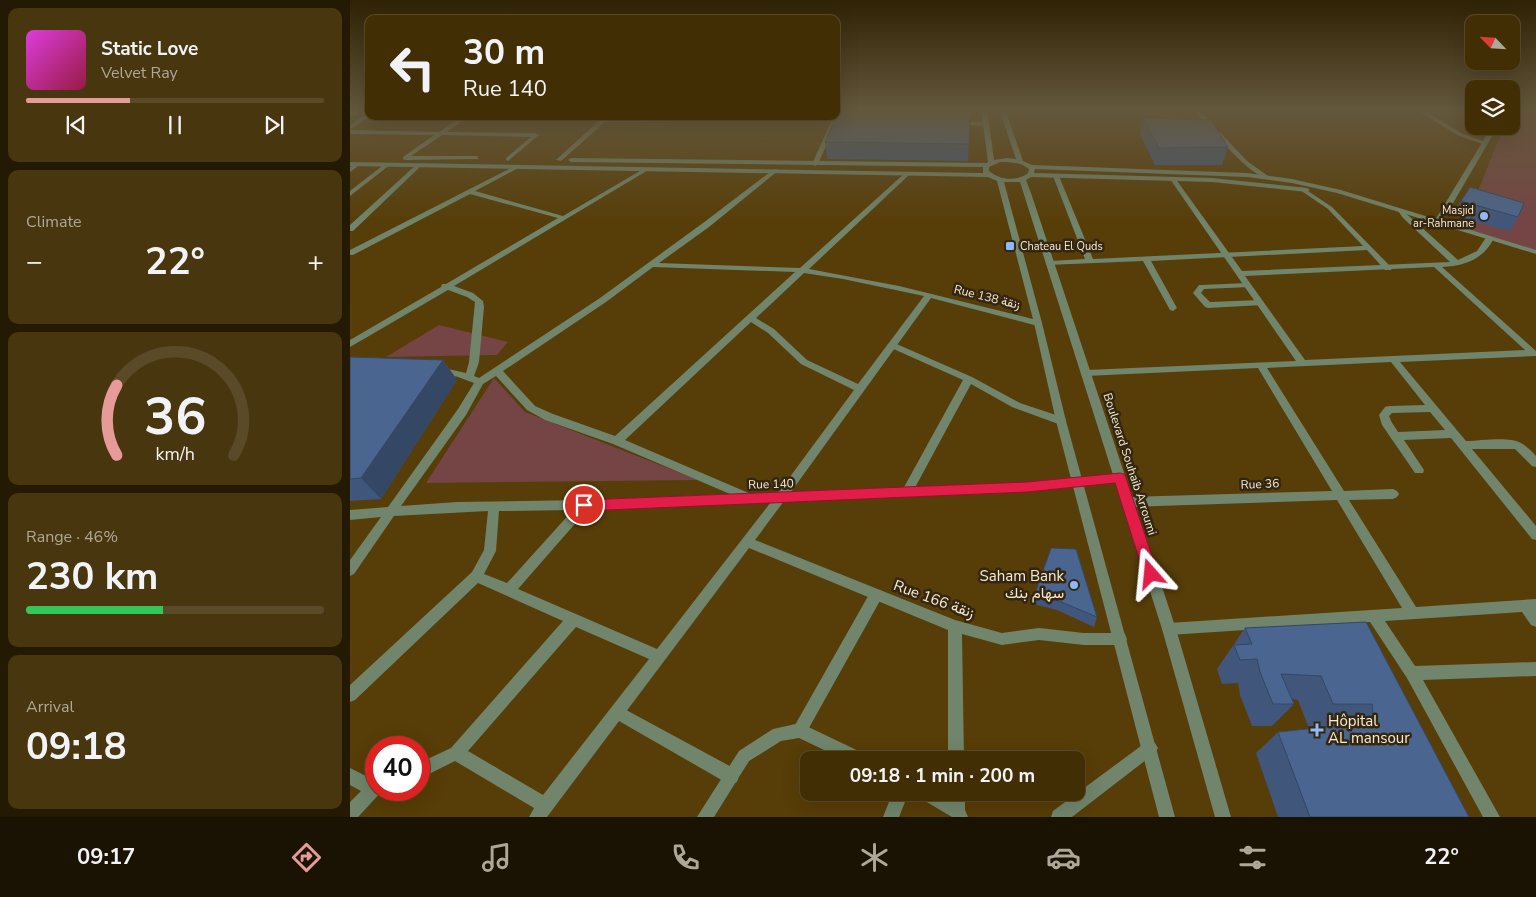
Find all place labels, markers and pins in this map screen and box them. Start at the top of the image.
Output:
place label: Masjid ar-Rahmane [1413,203,1474,231]
marker: Masjid ar-Rahmane [1478,210,1490,222]
place label: Chateau El Quds [1020,239,1103,254]
marker: Chateau El Quds [1004,240,1016,252]
pin [563,484,605,526]
place label: Saham Bank سهام بنك [980,566,1064,603]
marker: Saham Bank سهام بنك [1068,579,1080,591]
place label: Hôpital AL mansour [1328,711,1410,748]
marker: Hôpital AL mansour [1310,723,1324,737]

